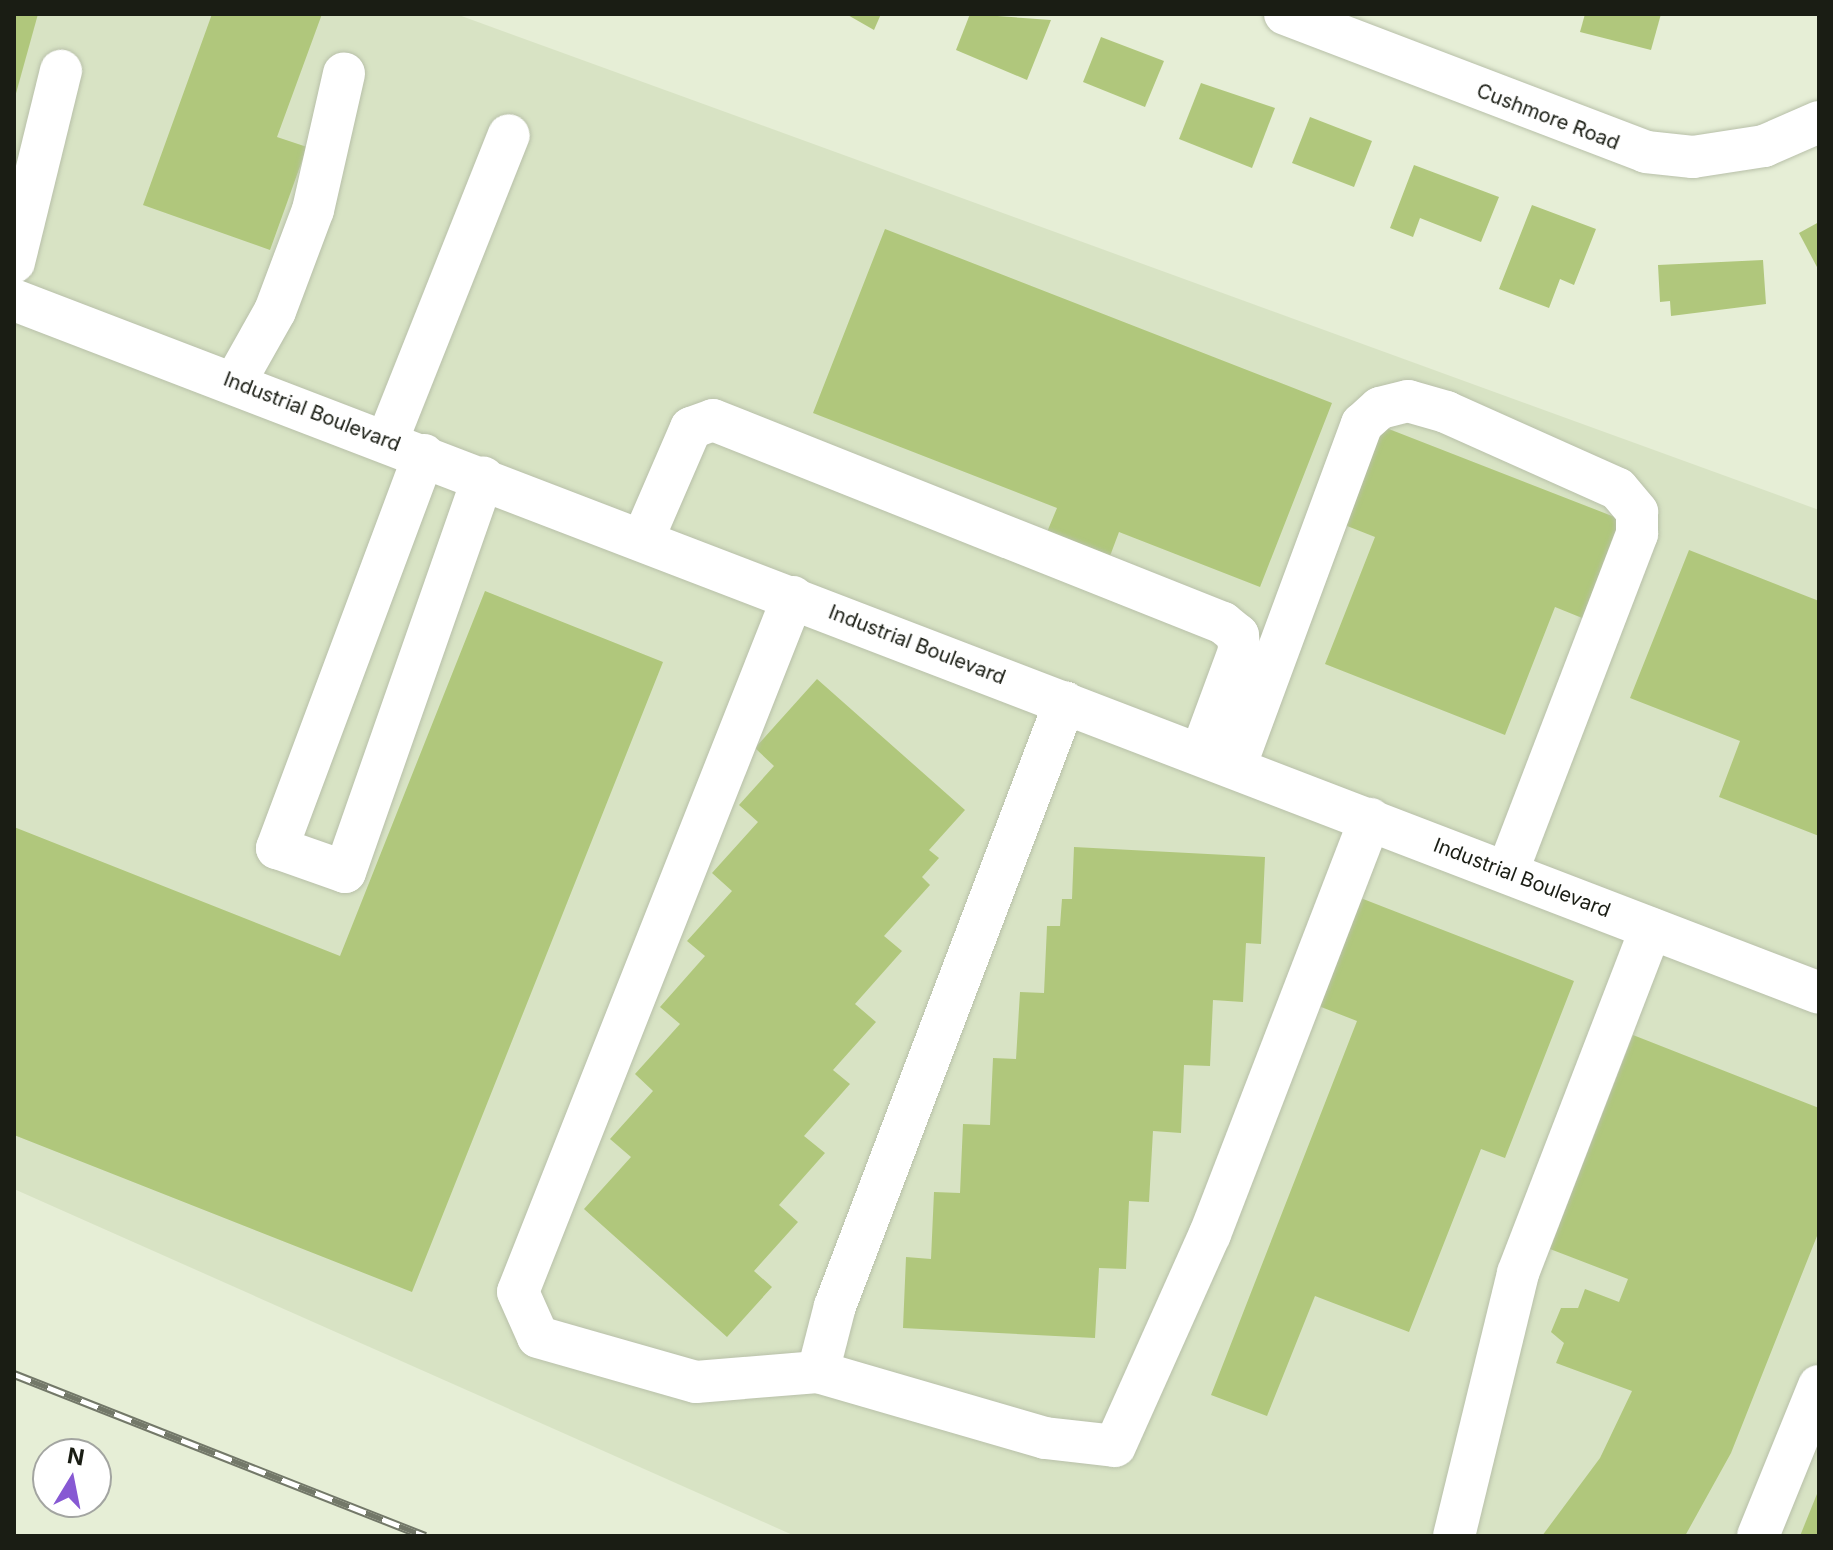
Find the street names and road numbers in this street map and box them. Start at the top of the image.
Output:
street label: Cushmore Road [1473,79,1623,155]
street label: Industrial Boulevard [220,367,404,457]
street label: Industrial Boulevard [825,600,1009,690]
street label: Industrial Boulevard [1430,833,1614,923]

